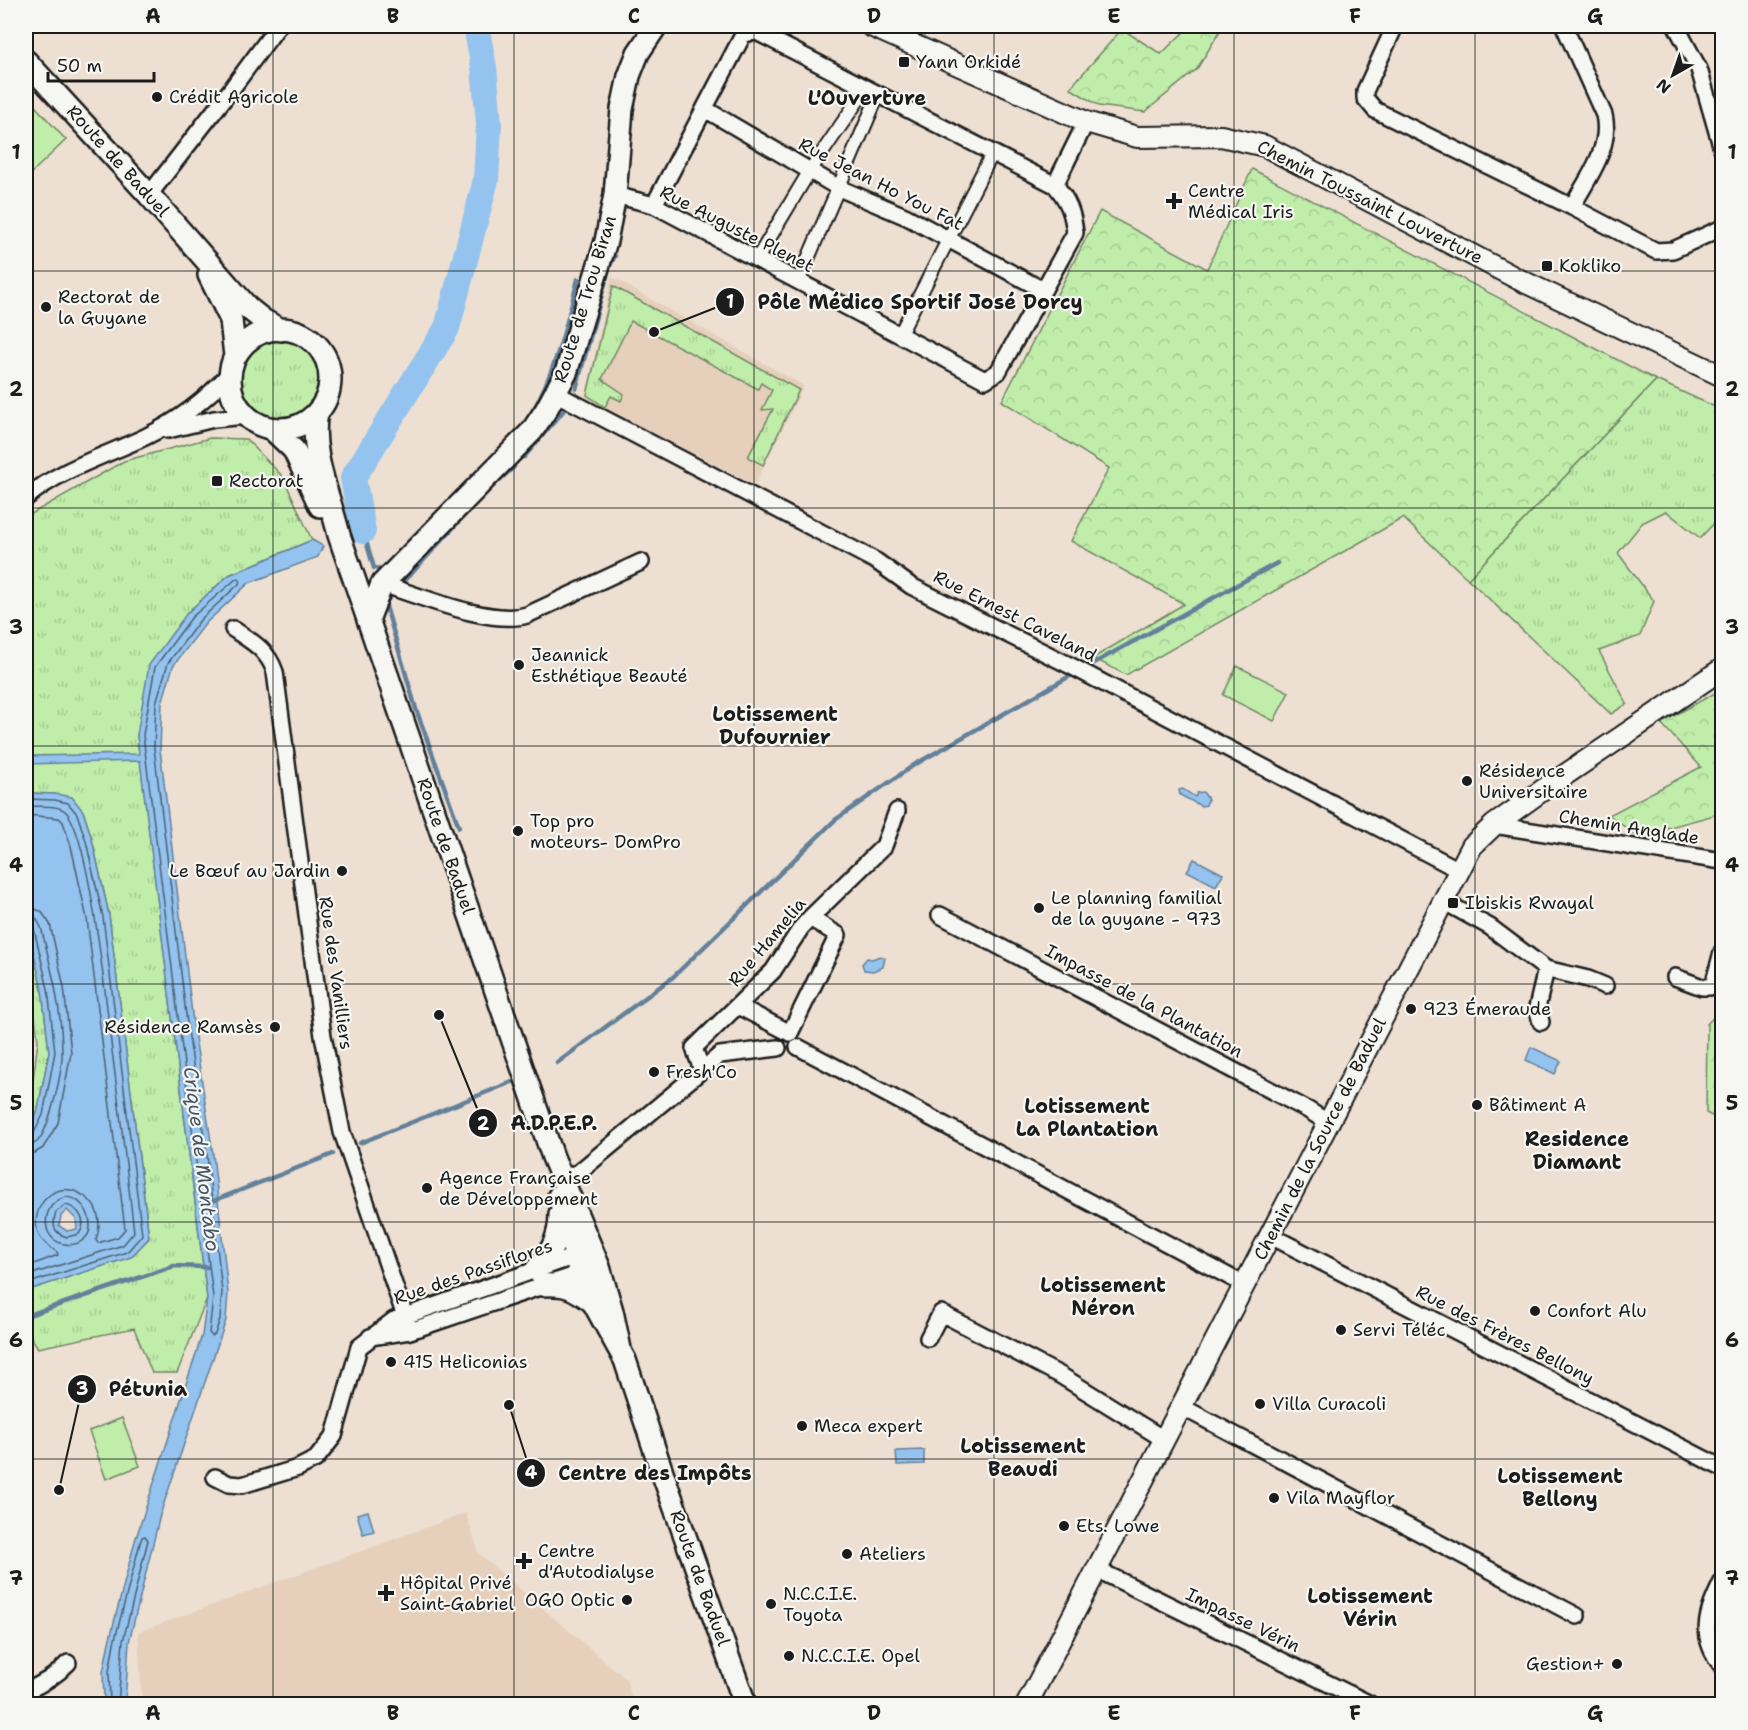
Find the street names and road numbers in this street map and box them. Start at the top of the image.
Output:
street label: Route de Baduel [61,100,175,222]
street label: Rue Jean Ho You Fat [794,132,968,236]
street label: Chemin Toussaint Louverture [1253,134,1487,270]
street label: Rue Auguste Plenet [656,180,818,278]
street label: Route de Trou Biran [548,212,622,386]
street label: Rue Ernest Caveland [929,564,1101,668]
street label: Route de Baduel [411,775,481,918]
street label: Chemin Anglade [1557,804,1701,850]
street label: Rue Hamelia [723,892,811,992]
street label: Rue des Vanilliers [313,895,359,1051]
street label: Impasse de la Plantation [1041,939,1247,1063]
street label: Chemin de la Source de Baduel [1248,1013,1392,1264]
street label: Rue des Passiflores [390,1234,556,1310]
street label: Rue des Frères Bellony [1412,1280,1598,1390]
street label: Route de Baduel [664,1507,736,1650]
street label: Impasse Vérin [1182,1582,1304,1658]

